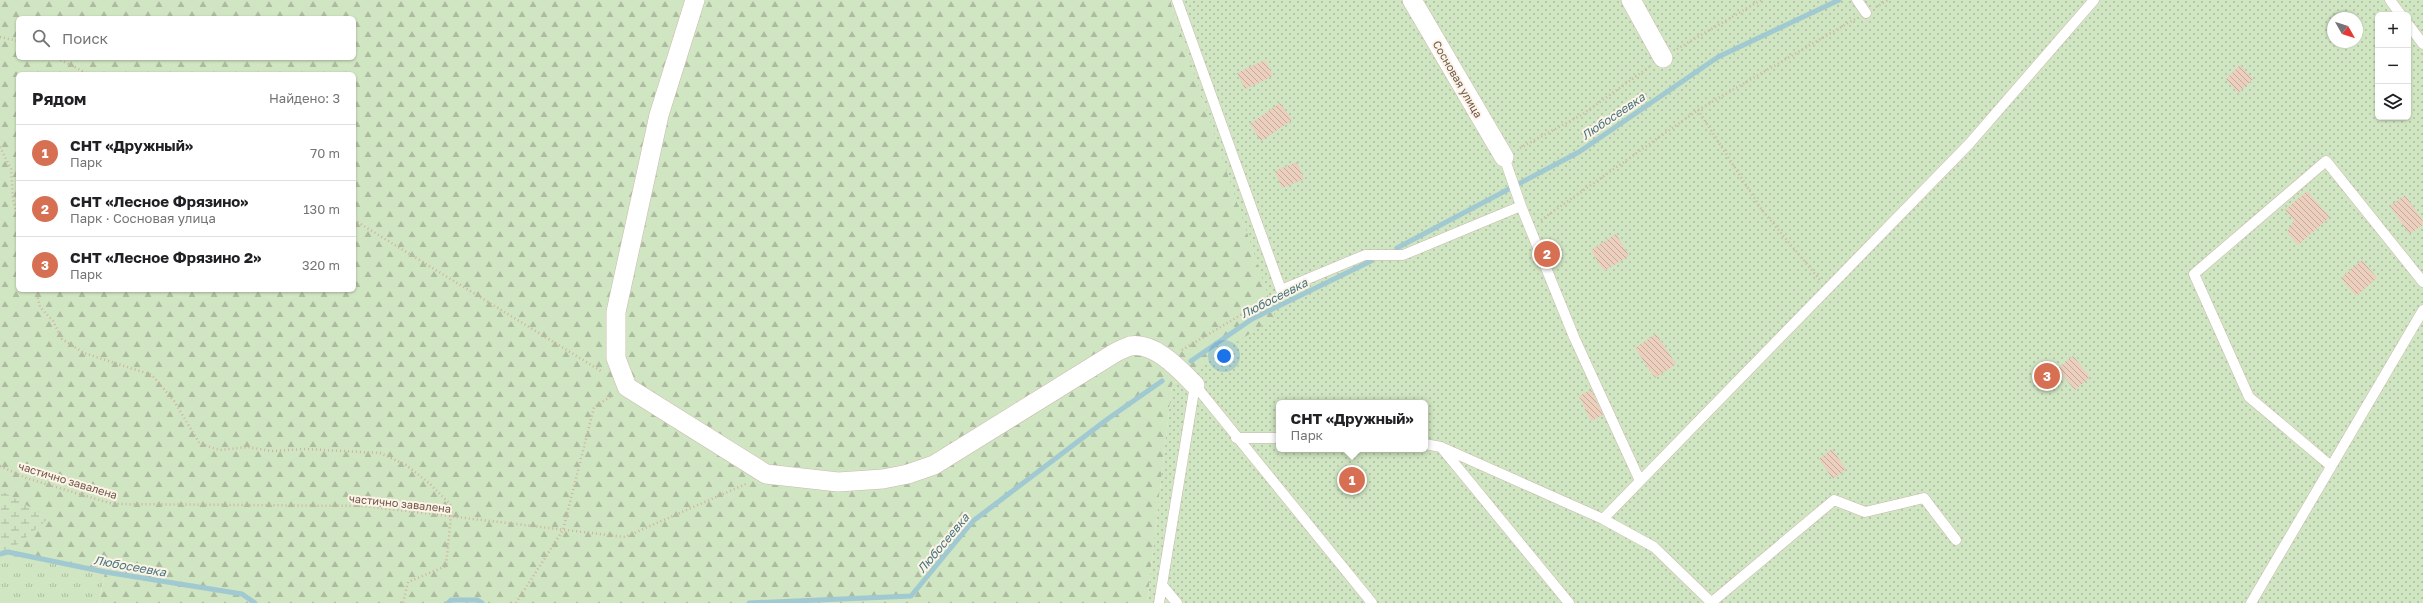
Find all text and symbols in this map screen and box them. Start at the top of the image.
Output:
north arrow [2327,12,2363,48]
map controls [2375,12,2411,120]
button: + [2375,12,2411,48]
search box [16,16,356,60]
icon: search [30,27,52,49]
text: Поиск [62,29,108,47]
street label: Сосновая улица [1431,38,1485,120]
button: − [2375,48,2411,84]
button: layers [2375,84,2411,120]
text: Рядом [32,88,86,109]
water label: Любосеевка [1579,89,1648,143]
text: Найдено: 3 [269,90,340,106]
text: СНТ «Дружный» [70,136,193,154]
text: 1 [42,145,48,161]
text: 70 m [310,145,340,161]
text: Парк [70,154,103,170]
text: СНТ «Лесное Фрязино» [70,192,248,210]
text: 2 [41,201,49,217]
text: 130 m [303,201,340,217]
text: Парк · Сосновая улица [70,210,216,226]
pin: 2 [1534,239,1560,269]
text: СНТ «Лесное Фрязино 2» [70,248,261,266]
text: 3 [41,257,49,273]
text: 320 m [302,257,340,273]
text: Парк [70,266,103,282]
water label: Любосеевка [1238,274,1311,321]
your location [1214,346,1234,366]
pin: 3 [2034,361,2060,391]
popup [1276,400,1428,452]
text: СНТ «Дружный» [1291,409,1413,427]
text: Парк [1291,427,1323,443]
street label: частично завалена [17,459,119,501]
pin: 1 [1339,465,1365,495]
street label: частично завалена [348,491,452,515]
water label: Любосеевка [914,509,973,576]
water label: Любосеевка [93,552,168,580]

